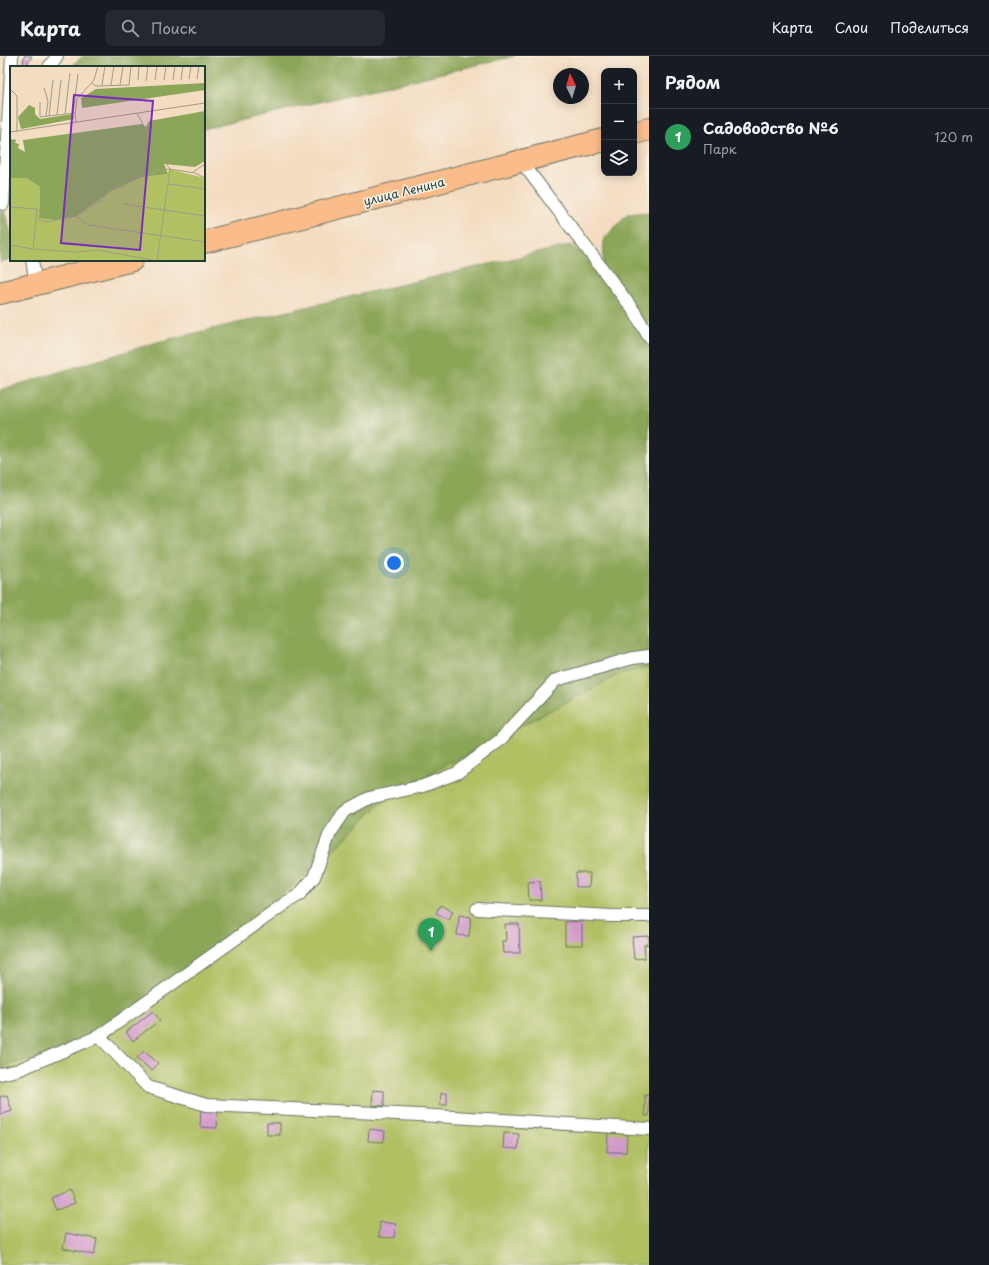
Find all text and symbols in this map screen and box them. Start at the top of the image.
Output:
search box [105,10,385,46]
text: Карта [20,14,81,42]
text: Поиск [151,16,196,39]
icon: search [119,17,141,39]
text: Карта [772,17,813,38]
text: Слои [835,17,868,38]
text: Поделиться [890,17,969,38]
inset map [10,66,205,261]
north arrow [553,68,589,104]
map controls [601,68,637,176]
button: + [601,68,637,104]
text: Рядом [665,69,720,95]
button: − [601,104,637,140]
text: Садоводство №6 [703,116,839,139]
text: 1 [675,127,681,146]
text: 120 m [934,127,973,146]
text: Парк [703,139,737,158]
button: layers [601,140,637,176]
street label: улица Ленина [361,172,447,210]
your location [384,553,404,573]
pin: 1 [418,918,444,951]

